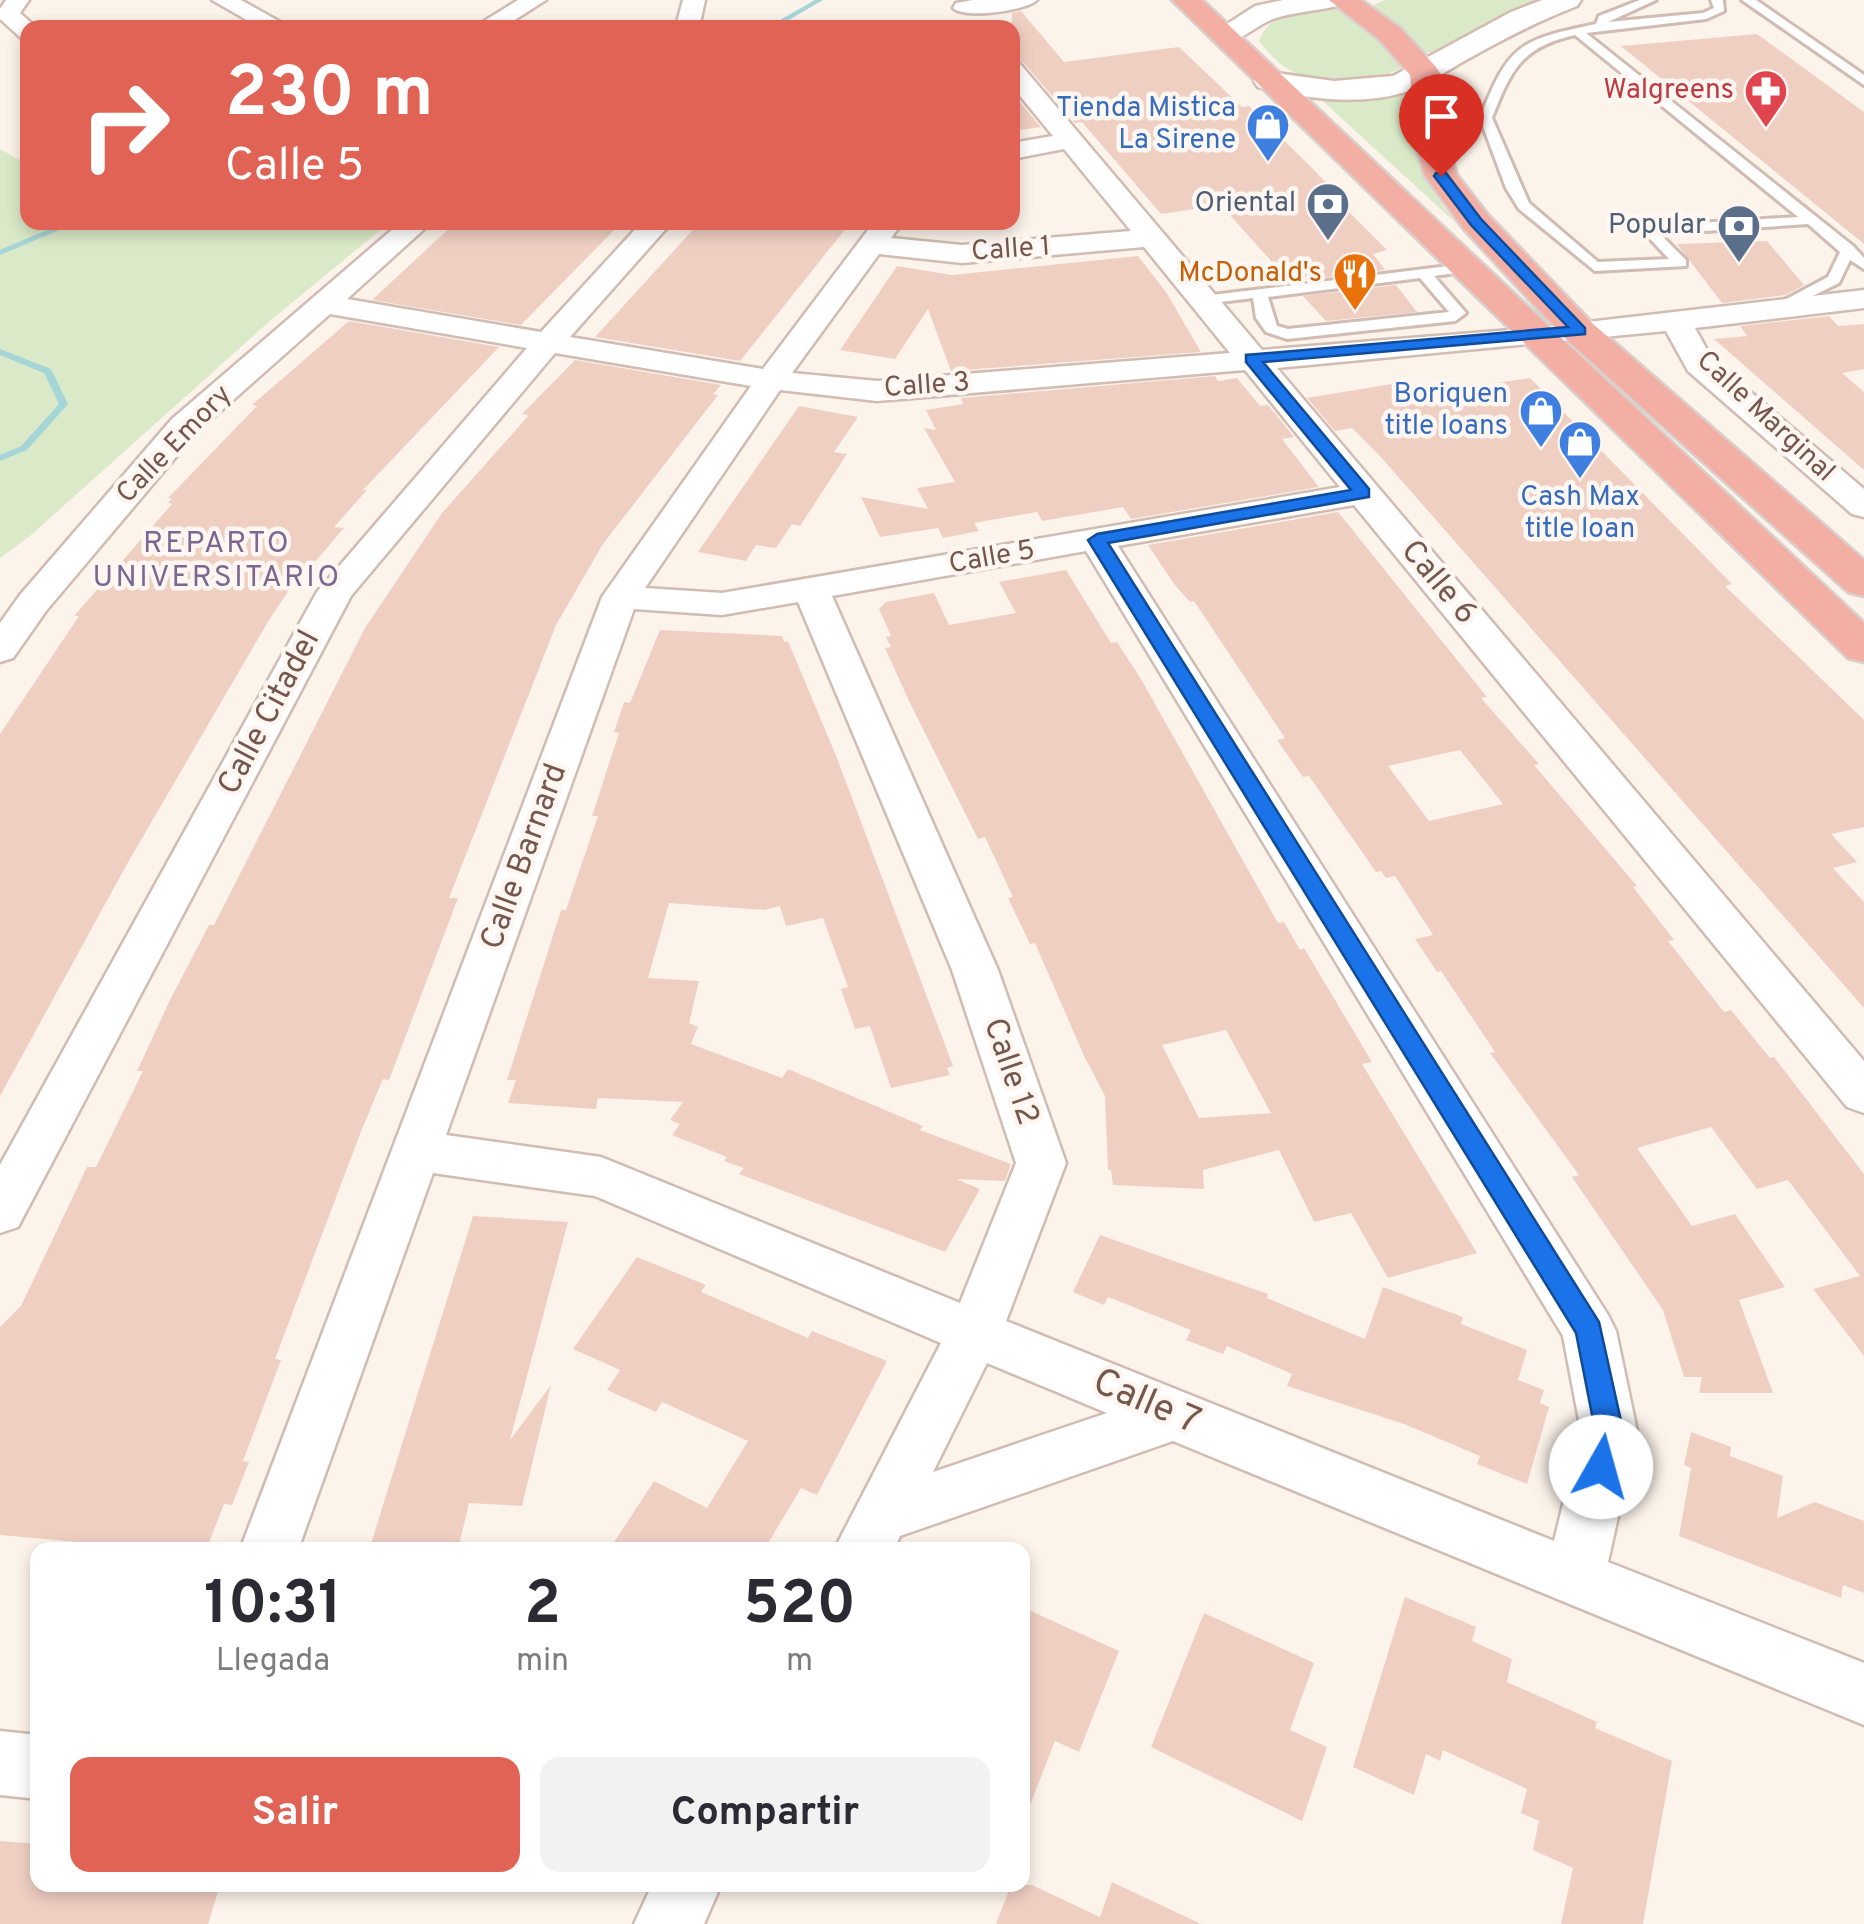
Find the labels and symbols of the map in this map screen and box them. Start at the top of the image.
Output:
pharmacy icon: Walgreens [1743,68,1789,129]
place label: Walgreens [1603,73,1734,109]
pin [1399,74,1484,177]
place label: Tienda Mistica La Sirene [1056,91,1236,159]
shop icon: Tienda Mistica La Sirene [1245,102,1291,163]
bank icon: Oriental [1305,181,1351,242]
place label: Oriental [1195,186,1296,222]
bank icon: Popular [1716,203,1762,264]
place label: Popular [1608,208,1706,244]
street label: Calle 1 [970,229,1052,271]
restaurant icon: McDonald's [1332,251,1378,312]
place label: McDonald's [1178,256,1322,292]
street label: Calle Marginal [1688,343,1842,491]
street label: Calle 3 [883,365,971,407]
place label: Boriquen title loans [1385,377,1508,445]
street label: Calle Emory [109,378,241,512]
shop icon: Boriquen title loans [1518,388,1564,449]
shop icon: Cash Max title loan [1557,419,1603,480]
place label: Cash Max title loan [1520,480,1640,548]
district label: REPARTO UNIVERSITARIO [92,526,342,597]
street label: Calle 5 [946,533,1038,583]
street label: Calle 6 [1391,533,1485,633]
street label: Calle Citadel [210,624,330,802]
street label: Calle Barnard [473,759,577,955]
street label: Calle 12 [973,1013,1047,1131]
street label: Calle 7 [1085,1359,1207,1447]
position arrow [1549,1415,1653,1519]

